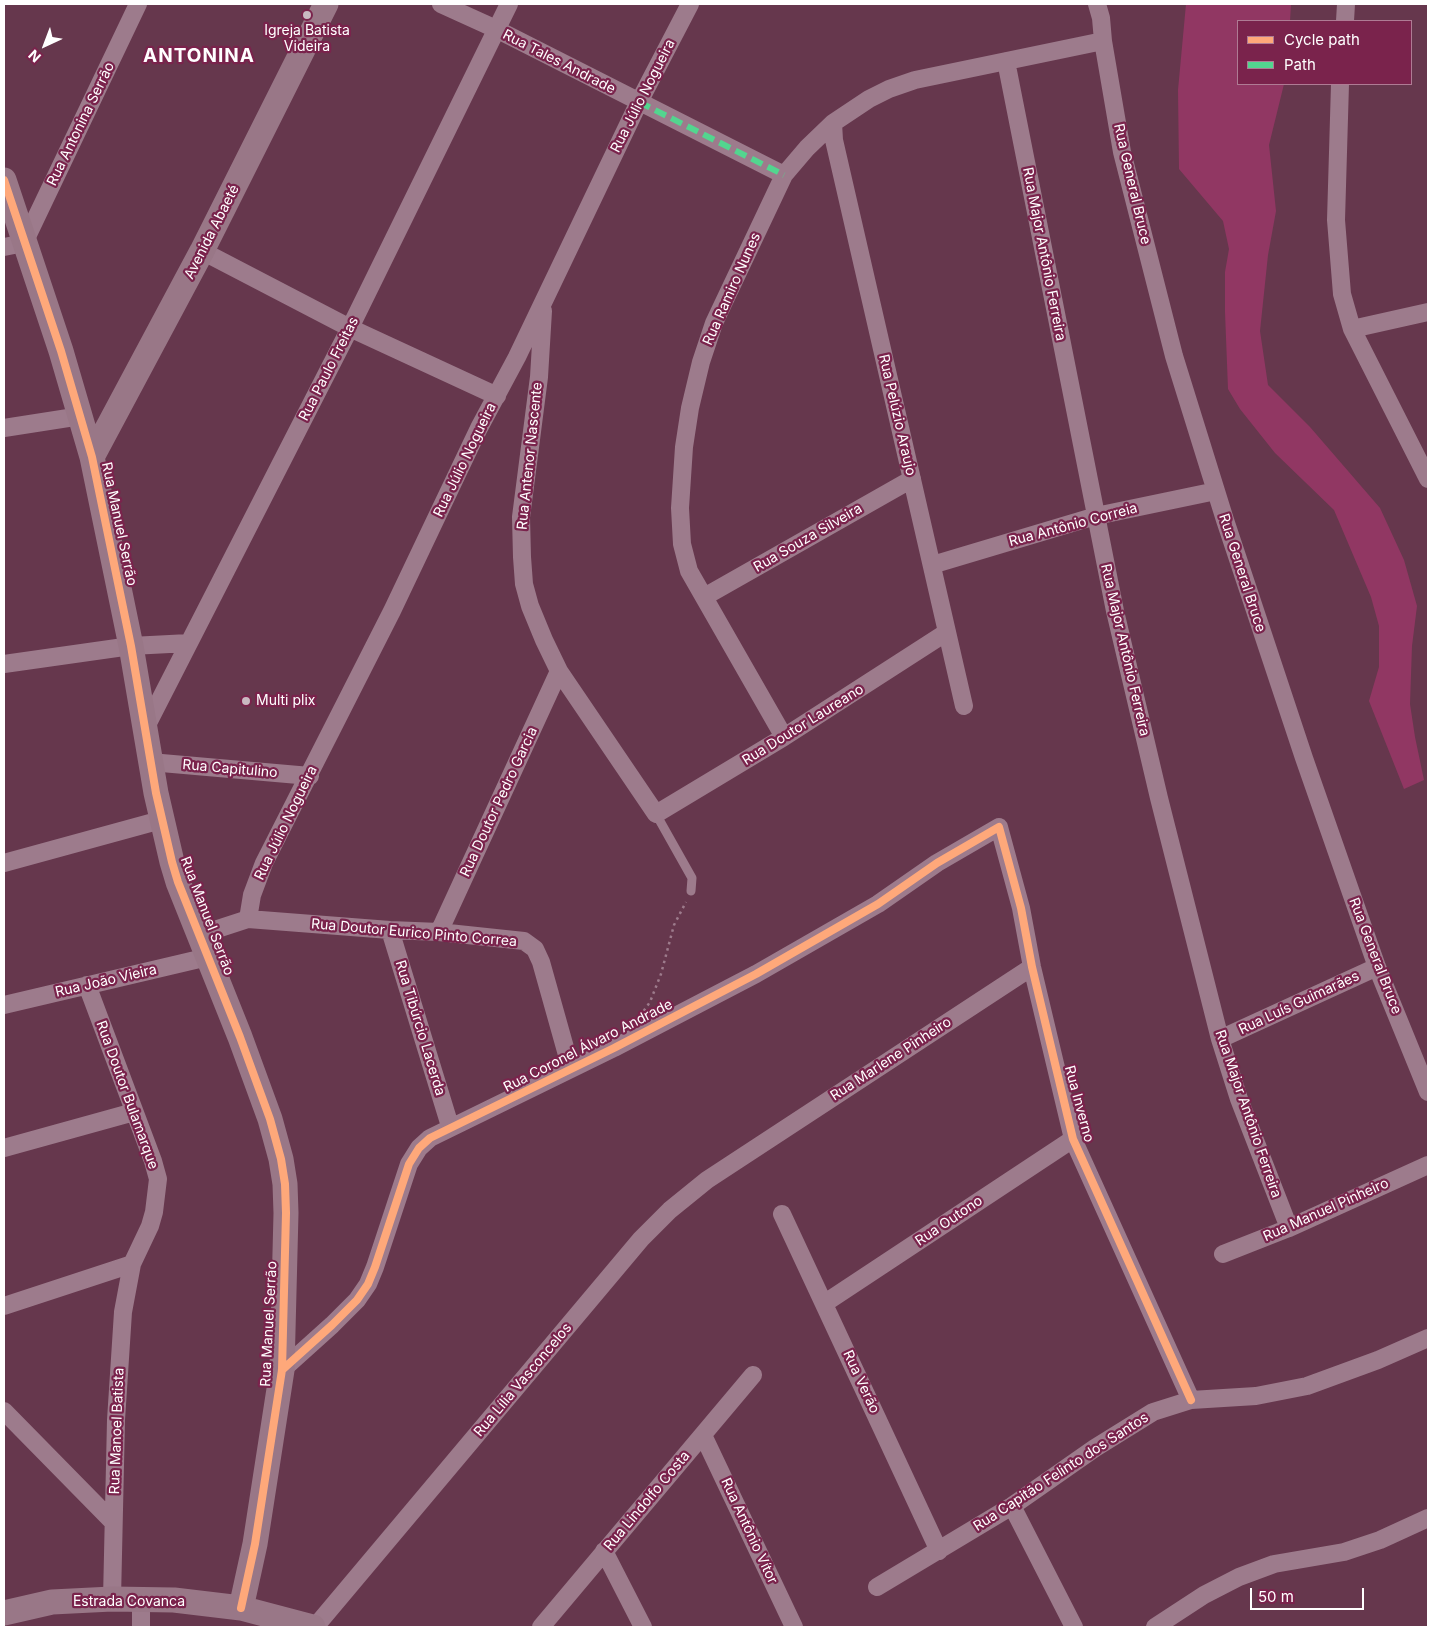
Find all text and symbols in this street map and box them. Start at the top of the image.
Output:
marker: Igreja Batista Videira [301,9,313,21]
north arrow [20,20,70,70]
legend [1237,20,1412,85]
place label: Igreja Batista Videira [264,23,350,56]
street label: Rua Tales Andrade [500,26,618,98]
text: Cycle path [1284,30,1360,49]
street label: Rua Júlio Nogueira [607,37,679,155]
district label: ANTONINA [142,45,256,67]
text: N [25,46,44,66]
text: Path [1284,55,1316,74]
street label: Rua Antonina Serrão [44,59,118,189]
street label: Rua General Bruce [1110,122,1154,246]
street label: Rua Major Antônio Ferreira [1019,166,1069,342]
street label: Avenida Abaeté [181,182,243,282]
street label: Rua Ramiro Nunes [700,230,764,348]
street label: Rua Paulo Freitas [296,314,362,424]
street label: Rua Pelúzio Araujo [875,353,919,477]
street label: Rua Antenor Nascente [514,381,546,531]
street label: Rua Júlio Nogueira [430,400,500,520]
street label: Rua Manuel Serrão [98,461,140,587]
street label: Rua Souza Silveira [751,500,865,576]
street label: Rua Antônio Correia [1007,500,1139,550]
street label: Rua General Bruce [1215,512,1269,634]
street label: Rua Major Antônio Ferreira [1097,562,1153,738]
street label: Rua Doutor Laureano [739,681,867,769]
place label: Multi plix [256,693,315,709]
marker: Multi plix [240,695,252,707]
street label: Rua Doutor Pedro Garcia [457,724,541,880]
street label: Rua Capitulino [182,756,278,782]
street label: Rua Júlio Nogueira [251,763,321,883]
street label: Rua Manuel Serrão [177,854,237,978]
street label: Rua General Bruce [1345,895,1405,1017]
street label: Rua Doutor Eurico Pinto Correa [310,916,518,950]
street label: Rua Tibúrcio Lacerda [391,958,449,1098]
street label: Rua João Vieira [54,961,158,1001]
street label: Rua Luís Guimarães [1236,968,1362,1038]
street label: Rua Coronel Álvaro Andrade [501,996,675,1096]
street label: Rua Marlene Pinheiro [827,1014,955,1104]
street label: Rua Doutor Bulamarque [92,1018,162,1172]
street label: Rua Major Antônio Ferreira [1211,1028,1285,1200]
street label: Rua Inverno [1061,1064,1097,1144]
street label: Rua Manuel Pinheiro [1261,1175,1391,1245]
street label: Rua Outono [912,1192,986,1250]
street label: Rua Manuel Serrão [257,1261,281,1387]
street label: Rua Lília Vasconcelos [471,1320,575,1440]
street label: Rua Verão [839,1348,883,1416]
street label: Rua Manoel Batista [106,1367,128,1495]
street label: Rua Capitão Felinto dos Santos [970,1409,1152,1535]
street label: Rua Lindolfo Costa [601,1448,693,1554]
street label: Rua Antônio Vítor [717,1475,781,1587]
scale bar [1252,1578,1366,1610]
text: 50 m [1258,1587,1294,1606]
street label: Estrada Covanca [73,1594,185,1610]

